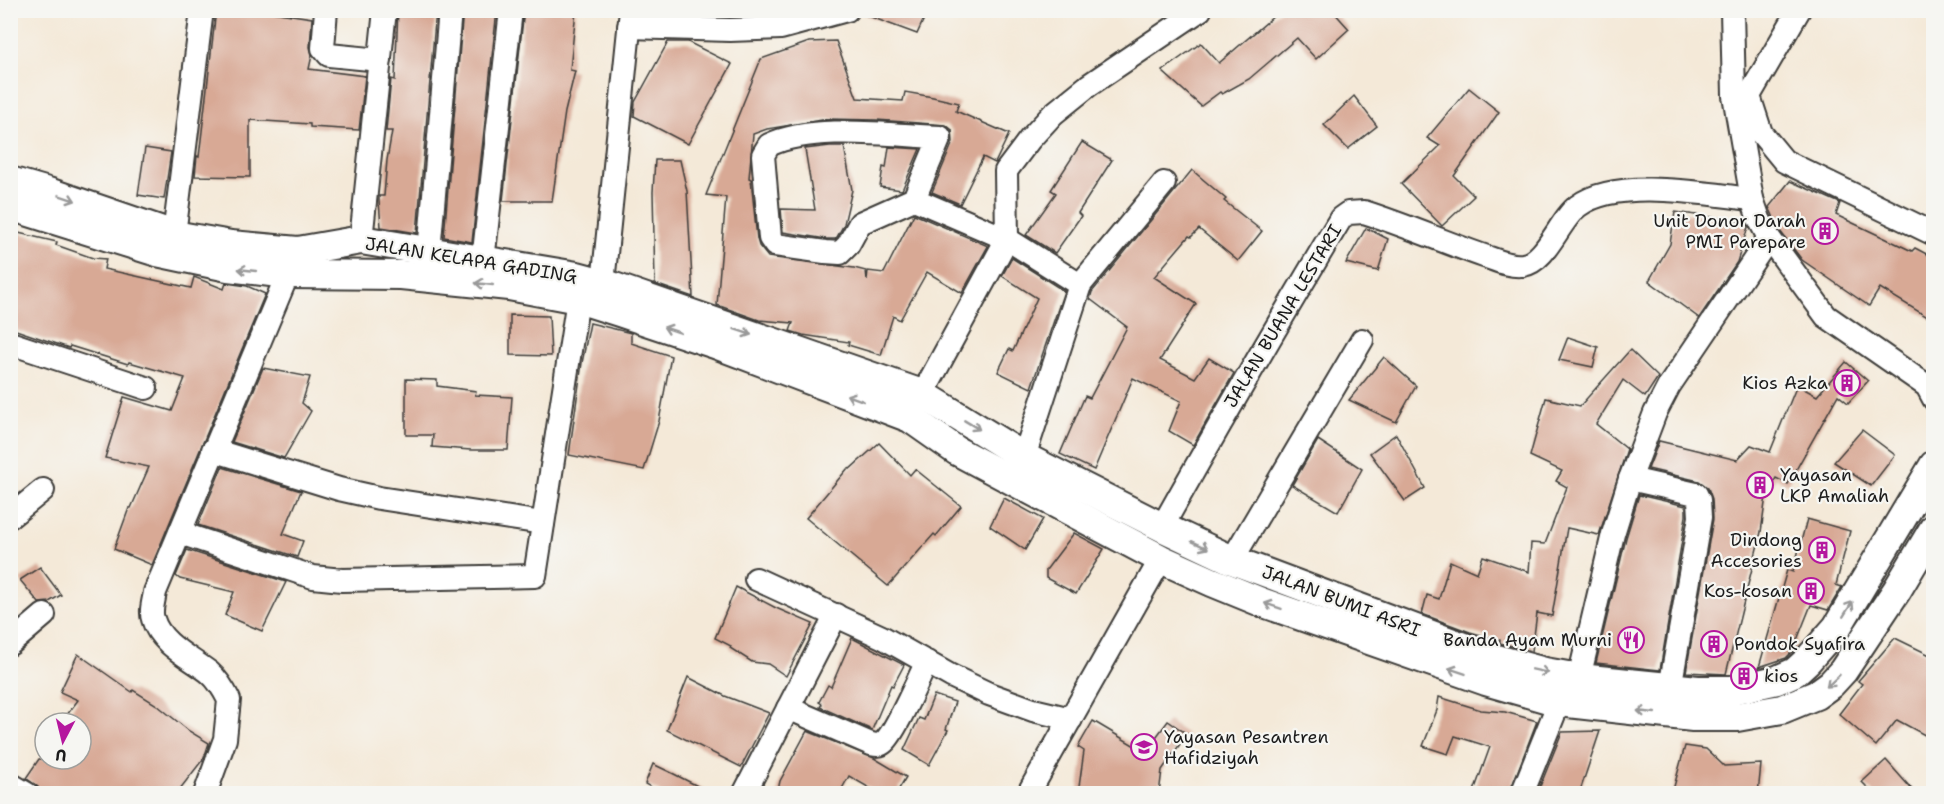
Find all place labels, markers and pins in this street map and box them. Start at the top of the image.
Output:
place label: Unit Donor Darah PMI Parepare [1653,209,1806,254]
building icon: Unit Donor Darah PMI Parepare [1810,216,1840,246]
building icon: Kios Azka [1832,368,1862,398]
place label: Kios Azka [1742,371,1828,395]
place label: Yayasan LKP Amaliah [1780,463,1889,508]
building icon: Yayasan LKP Amaliah [1745,470,1775,500]
place label: Dindong Accesories [1711,528,1802,573]
building icon: Dindong Accesories [1807,535,1837,565]
building icon: Kos-kosan [1796,576,1826,606]
place label: Kos-kosan [1704,579,1792,603]
restaurant icon: Banda Ayam Murni [1616,625,1646,655]
place label: Banda Ayam Murni [1443,628,1612,652]
building icon: Pondok Syafira [1699,629,1729,659]
place label: Pondok Syafira [1734,632,1865,656]
building icon: kios [1729,661,1759,691]
place label: kios [1764,664,1798,688]
place label: Yayasan Pesantren Hafidziyah [1164,725,1329,770]
school or university icon: Yayasan Pesantren Hafidziyah [1129,732,1159,762]

